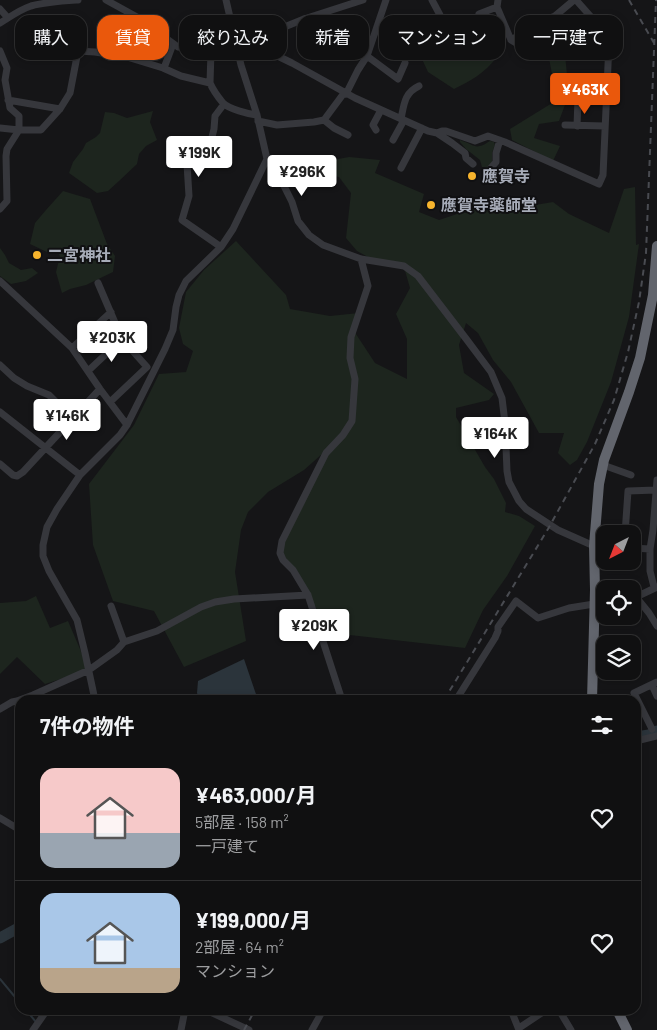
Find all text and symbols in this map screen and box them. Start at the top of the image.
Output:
chip: 購入 [15,15,87,60]
chip: 賃貸 [97,15,169,60]
chip: 絞り込み [179,15,287,60]
chip: 新着 [297,15,369,60]
chip: マンション [379,15,505,60]
chip: 一戸建て [515,15,623,60]
pin: ¥463K [550,72,620,115]
text: ¥463K [561,79,609,98]
pin: ¥199K [164,136,234,178]
text: ¥199K [177,142,221,161]
pin: ¥296K [267,154,337,197]
text: ¥296K [278,161,326,180]
place label: 應賀寺 [482,166,530,185]
marker: 應賀寺 [466,170,478,182]
place label: 應賀寺薬師堂 [441,195,537,214]
marker: 應賀寺薬師堂 [425,199,437,211]
place label: 二宮神社 [47,245,111,264]
marker: 二宮神社 [31,249,43,261]
pin: ¥203K [77,320,147,363]
text: ¥203K [88,327,136,346]
pin: ¥146K [32,398,102,441]
text: ¥146K [45,405,89,424]
pin: ¥164K [460,416,530,459]
text: ¥164K [473,423,517,442]
north arrow [596,525,641,570]
map controls [596,525,641,680]
button: locate [596,580,641,625]
pin: ¥209K [279,608,349,651]
text: ¥209K [290,615,338,634]
button: layers [596,635,641,680]
icon: filters [588,711,616,739]
text: 7件の物件 [40,713,134,738]
text: ¥463,000/月 [195,782,317,807]
icon: home [80,788,140,848]
icon: heart [588,804,616,832]
text: 5部屋 · 158 m² [195,812,289,831]
text: 一戸建て [195,836,259,855]
text: ¥199,000/月 [195,907,311,932]
icon: home [80,913,140,973]
icon: heart [588,929,616,957]
text: 2部屋 · 64 m² [195,937,284,956]
text: マンション [195,961,275,980]

